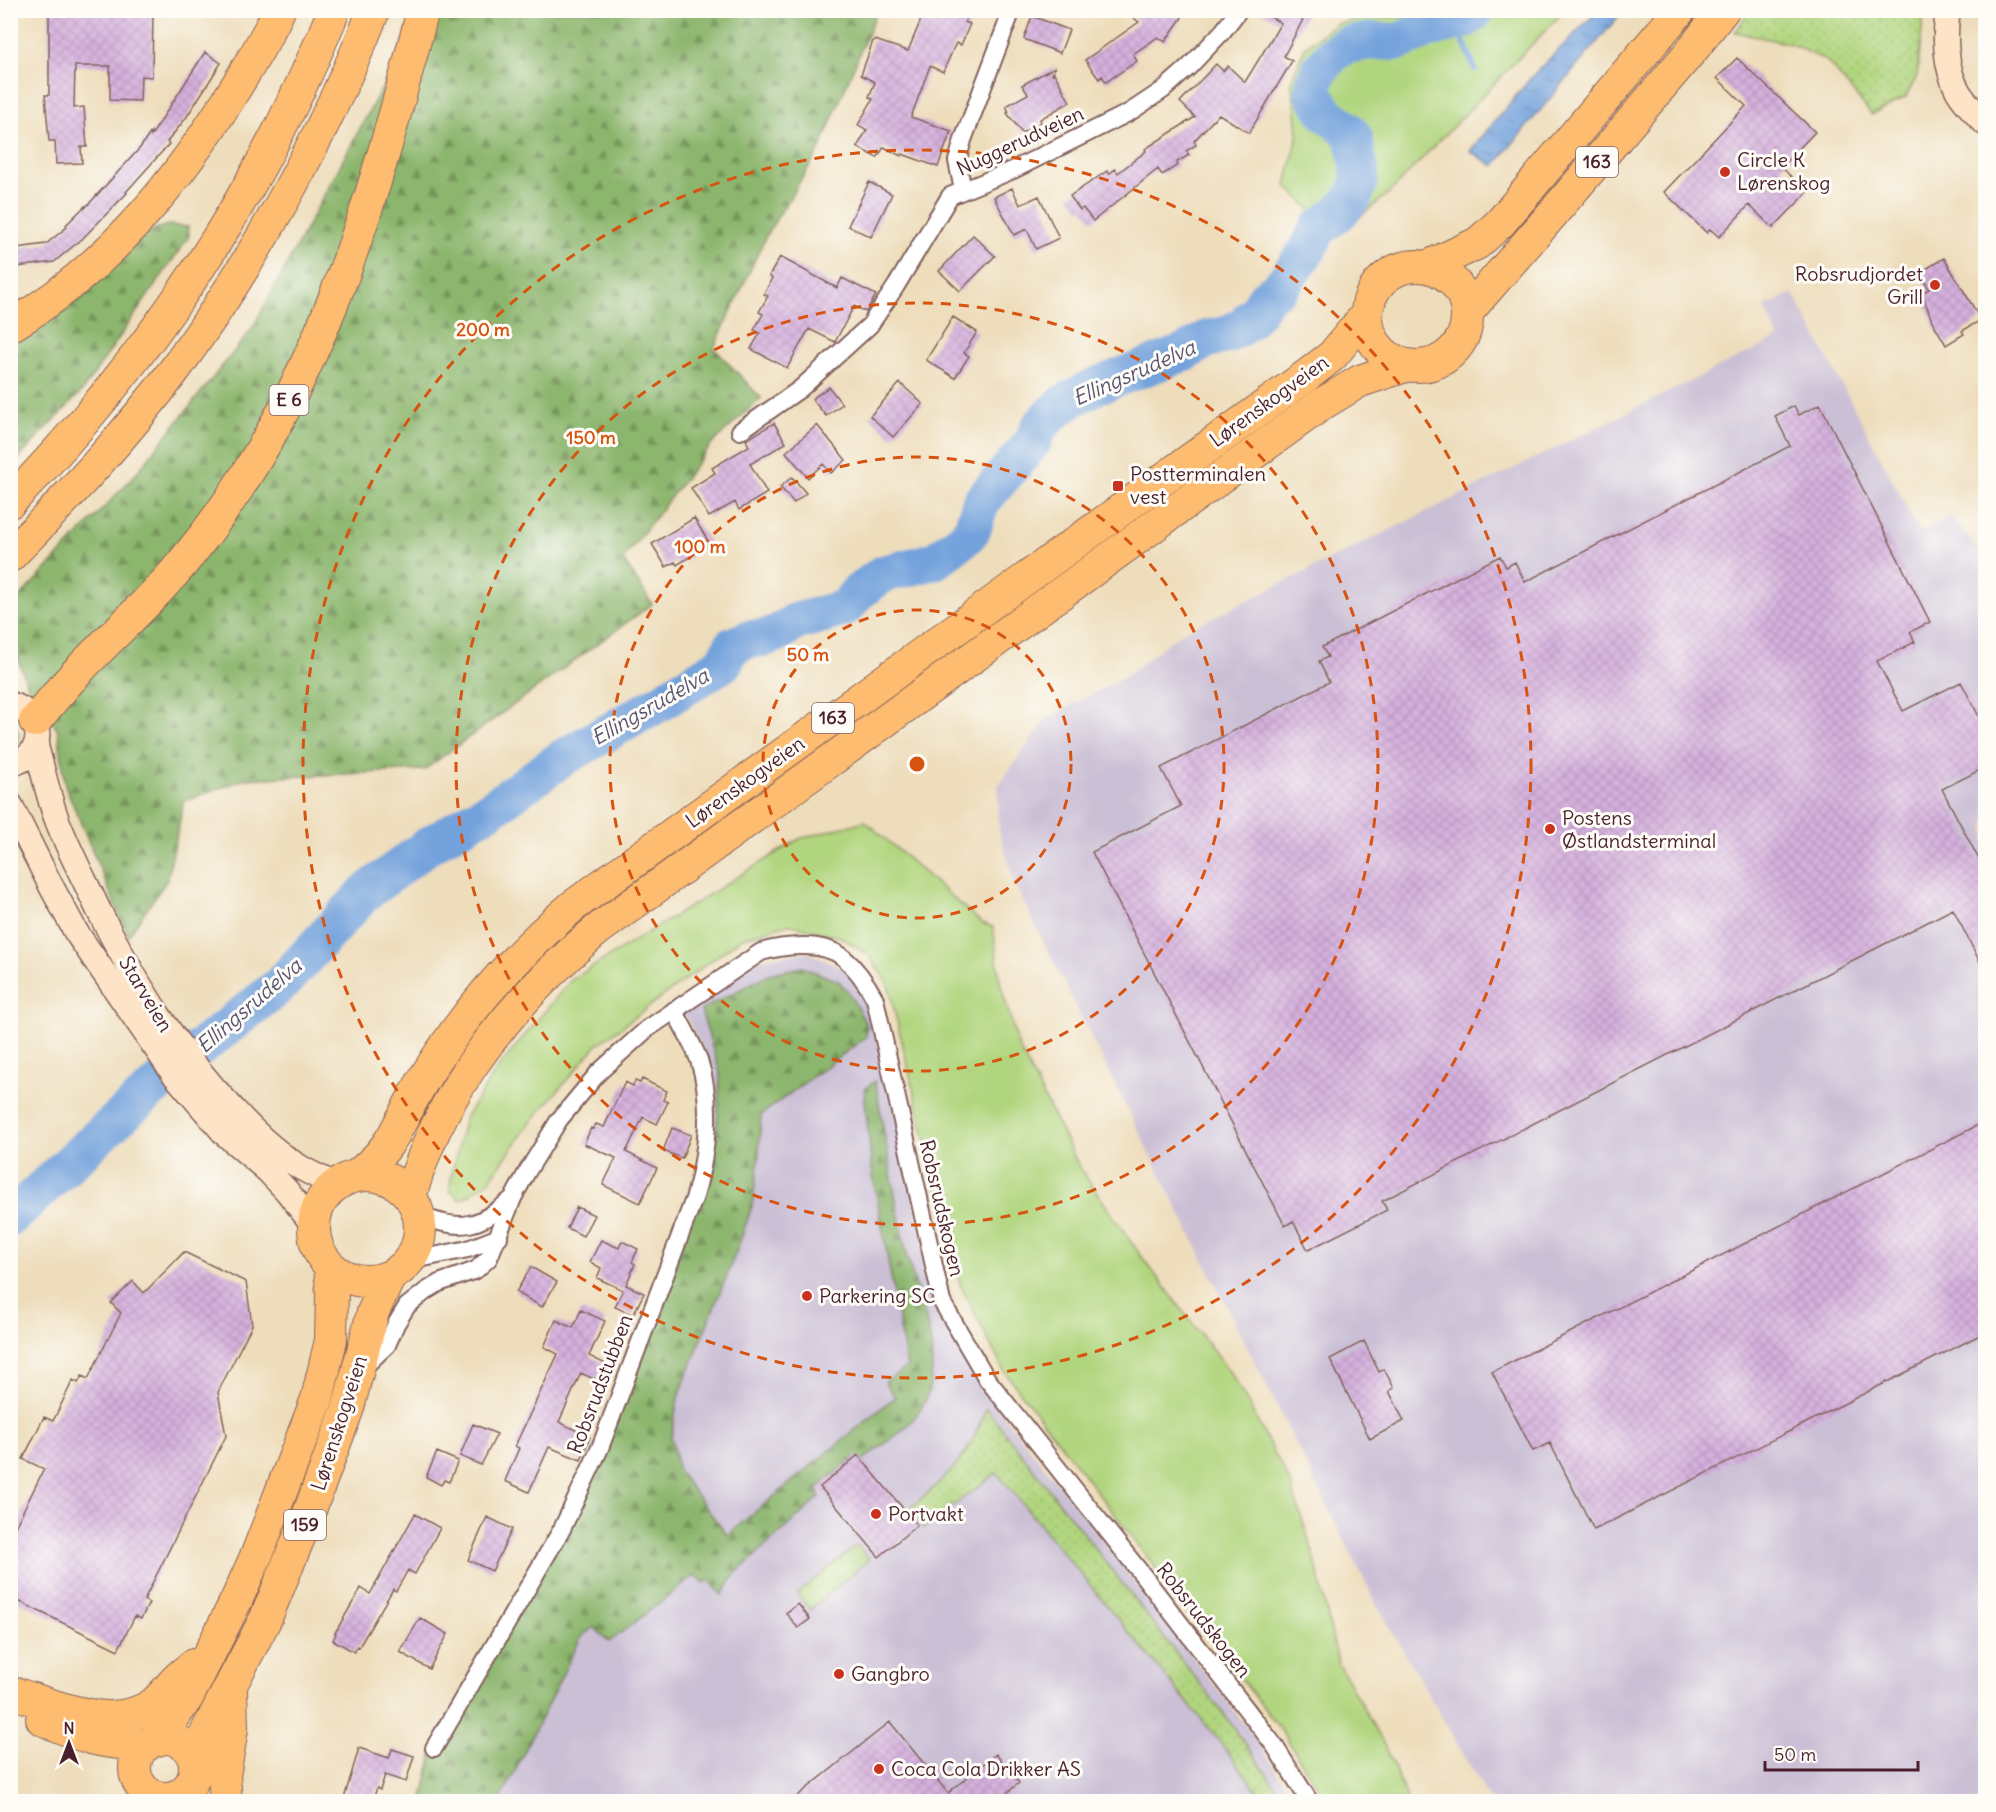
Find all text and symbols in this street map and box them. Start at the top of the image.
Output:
street label: Nuggerudveien [952,100,1087,181]
road number: 163 [1576,147,1618,177]
place label: Circle K Lørenskog [1737,147,1830,195]
marker: Circle K Lørenskog [1718,165,1732,179]
place label: Robsrudjordet Grill [1795,261,1923,309]
marker: Robsrudjordet Grill [1928,278,1942,292]
text: 200 m [456,318,510,341]
water label: Ellingsrudelva [1068,333,1200,412]
street label: Lørenskogveien [1204,349,1333,452]
road number: E 6 [270,385,308,415]
text: 150 m [566,426,616,449]
place label: Postterminalen vest [1130,461,1266,509]
marker: Postterminalen vest [1111,479,1125,493]
text: 100 m [675,535,726,558]
text: 50 m [787,643,829,666]
water label: Ellingsrudelva [586,662,714,751]
road number: 163 [812,703,854,733]
street label: Lørenskogveien [680,730,809,833]
centre of rings [907,754,927,774]
place label: Postens Østlandsterminal [1562,805,1716,853]
marker: Postens Østlandsterminal [1543,822,1557,836]
street label: Starveien [114,951,179,1036]
water label: Ellingsrudelva [190,952,308,1059]
street label: Robsrudskogen [915,1137,970,1279]
place label: Parkering SC [819,1283,935,1308]
marker: Parkering SC [800,1289,814,1303]
street label: Robsrudstubben [561,1311,638,1457]
street label: Lørenskogveien [305,1352,372,1494]
place label: Portvakt [888,1501,964,1526]
marker: Portvakt [869,1507,883,1521]
road number: 159 [284,1510,326,1540]
street label: Robsrudskogen [1152,1557,1257,1682]
place label: Gangbro [851,1661,930,1686]
marker: Gangbro [832,1667,846,1681]
north arrow [39,1713,99,1773]
text: N [63,1718,75,1738]
scale bar [1765,1734,1918,1772]
text: 50 m [1774,1743,1816,1766]
place label: Coca Cola Drikker AS [891,1756,1081,1781]
marker: Coca Cola Drikker AS [872,1762,886,1776]

